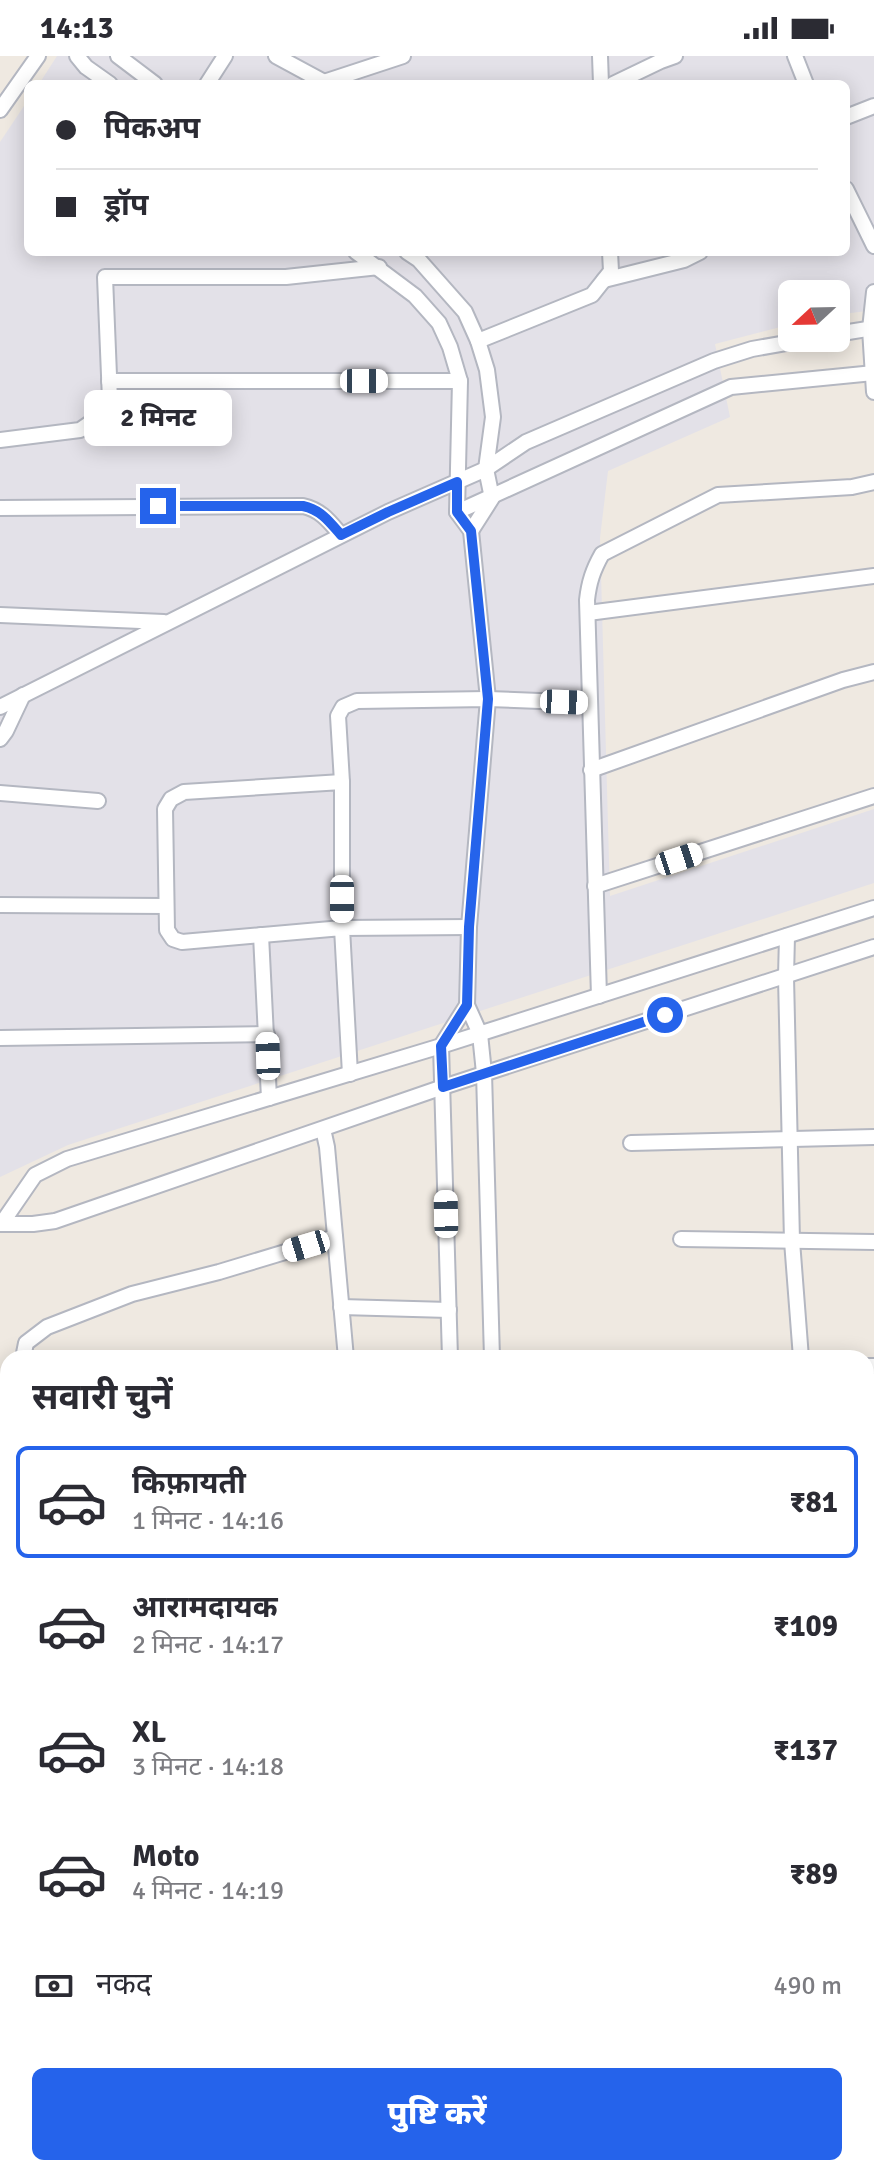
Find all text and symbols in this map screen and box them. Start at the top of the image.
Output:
text: 14:13 [40,10,114,47]
text: पिकअप [104,110,200,147]
text: ड्रॉप [104,187,148,224]
north arrow [778,280,850,352]
map controls [778,280,850,352]
car [340,369,388,393]
callout: 2 मिनट [84,390,232,446]
text: 2 मिनट [120,402,196,434]
route end [140,488,176,524]
car [540,689,588,715]
car [652,840,706,878]
car [330,875,354,923]
route start [647,997,683,1033]
car [255,1032,281,1080]
car [434,1190,458,1238]
car [280,1228,332,1264]
text: सवारी चुनें [32,1375,172,1420]
text: किफ़ायती [132,1465,246,1502]
icon: car [36,1466,108,1538]
text: ₹81 [789,1484,838,1521]
text: 1 मिनट · 14:16 [132,1505,284,1537]
text: आरामदायक [132,1589,278,1626]
icon: car [36,1590,108,1662]
text: ₹109 [773,1608,838,1645]
text: 2 मिनट · 14:17 [132,1629,284,1661]
icon: car [36,1714,108,1786]
text: XL [132,1714,166,1751]
text: ₹137 [773,1732,838,1769]
text: 3 मिनट · 14:18 [132,1751,284,1783]
icon: car [36,1838,108,1910]
text: Moto [132,1838,199,1875]
text: ₹89 [789,1856,838,1893]
text: 4 मिनट · 14:19 [132,1875,284,1907]
icon: cash [32,1964,76,2008]
text: नकद [96,1966,152,2003]
text: 490 m [773,1970,842,2002]
button: पुष्टि करें [32,2068,842,2160]

